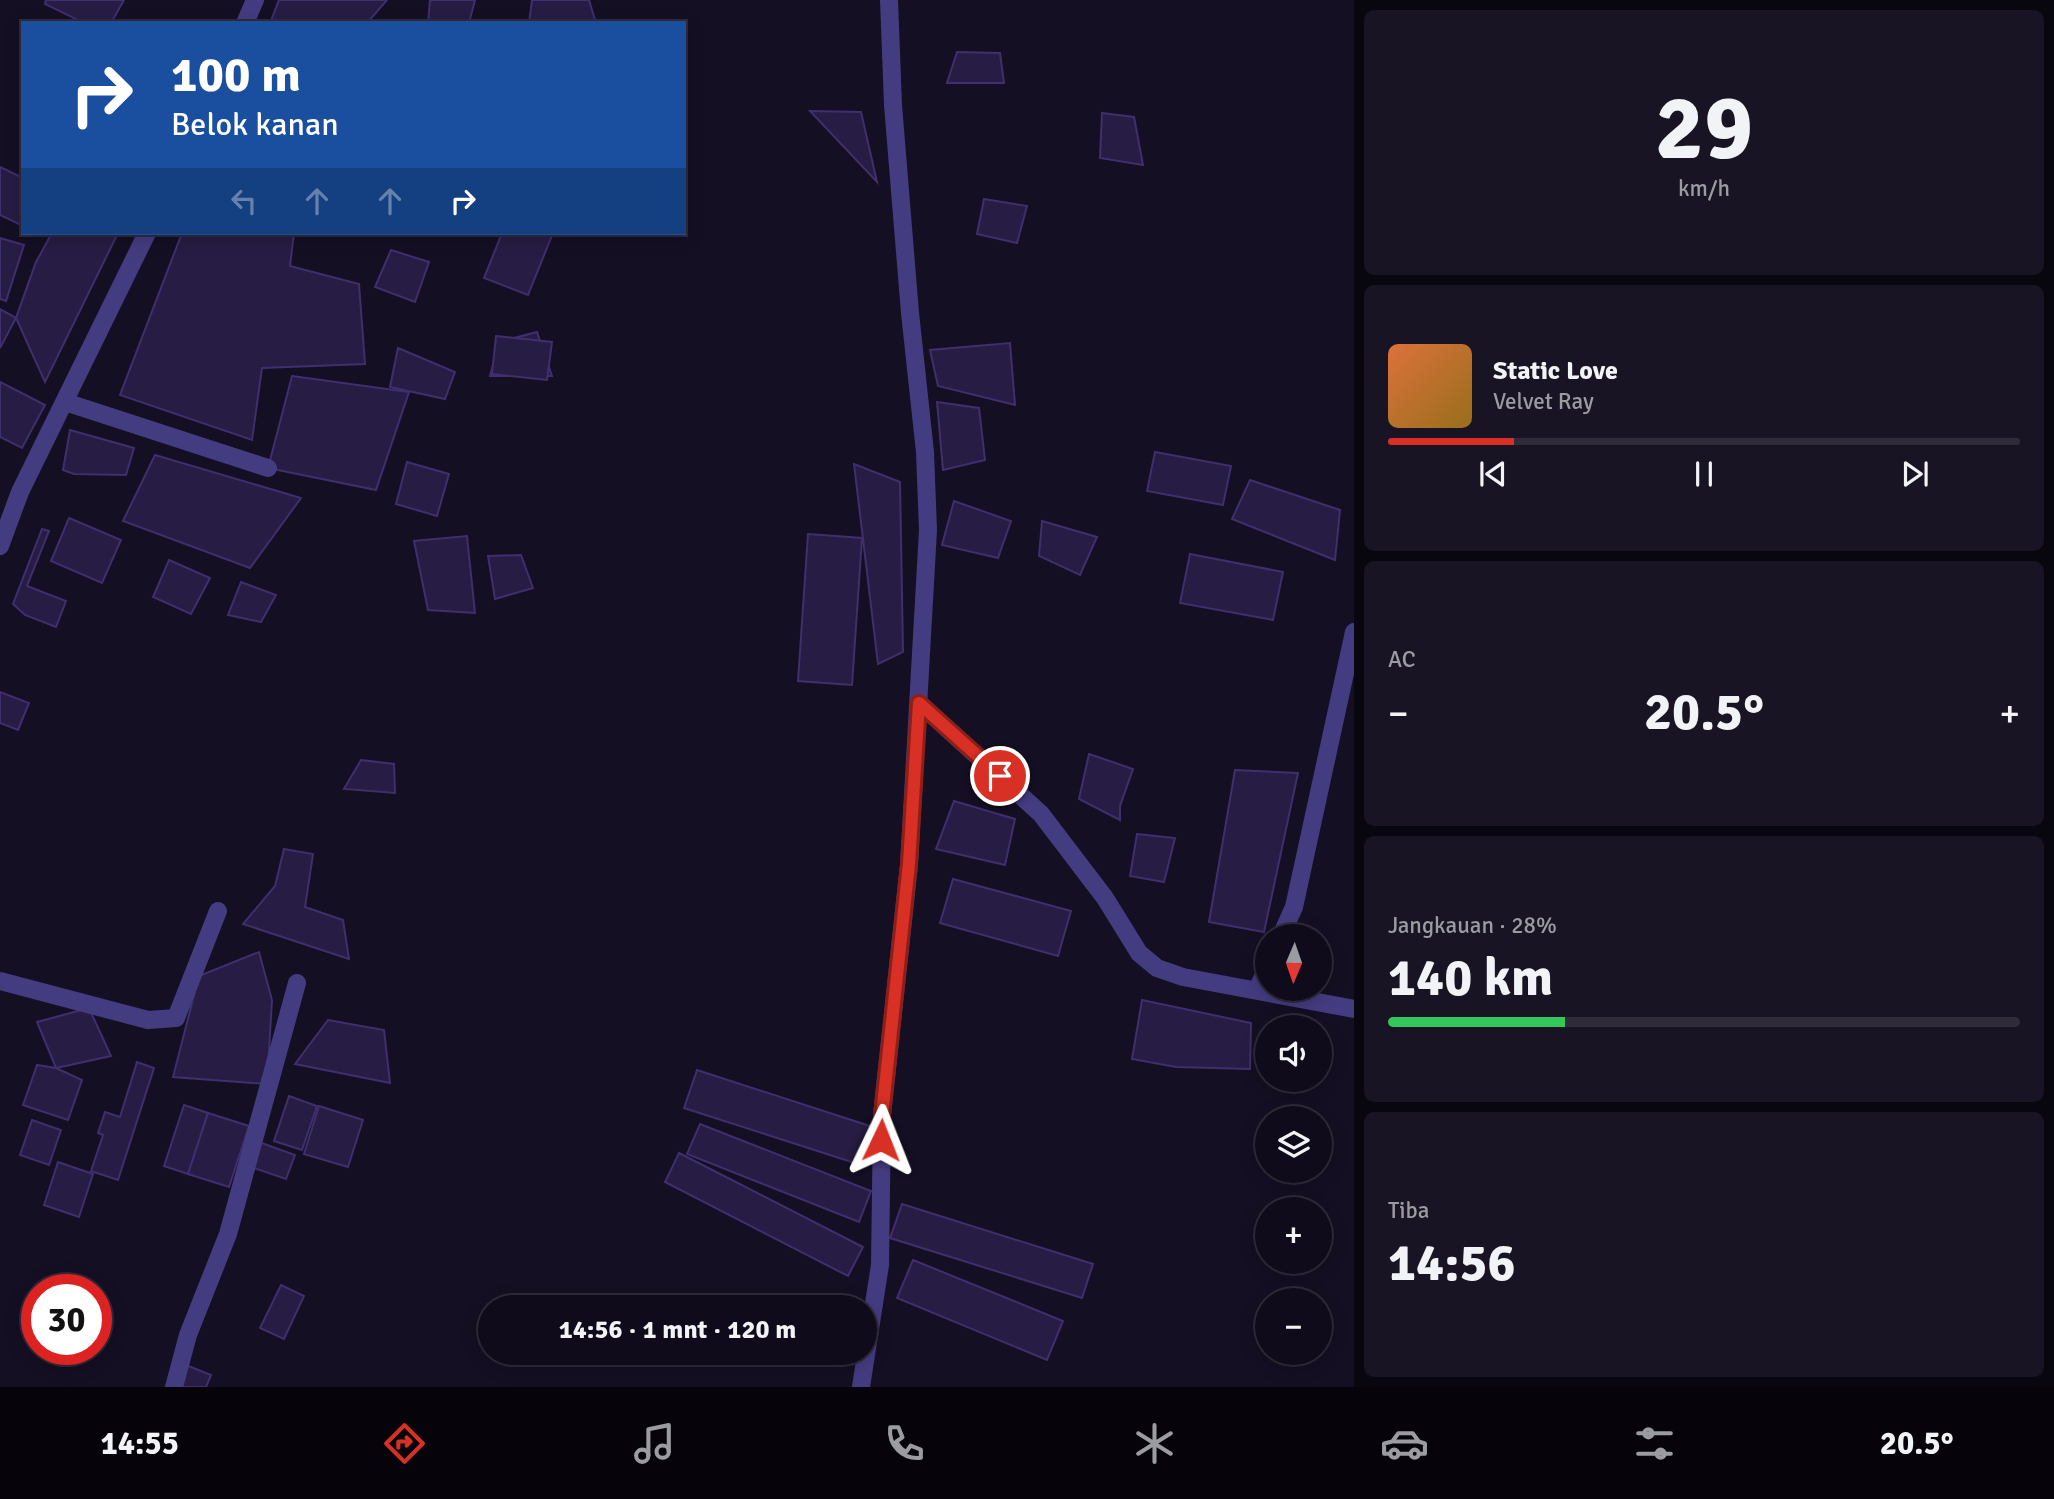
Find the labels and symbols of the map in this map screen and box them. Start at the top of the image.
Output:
pin [970,746,1030,806]
north arrow [1255,924,1332,1001]
position arrow [844,1103,918,1177]
speed limit sign: 30 [21,1274,112,1365]

